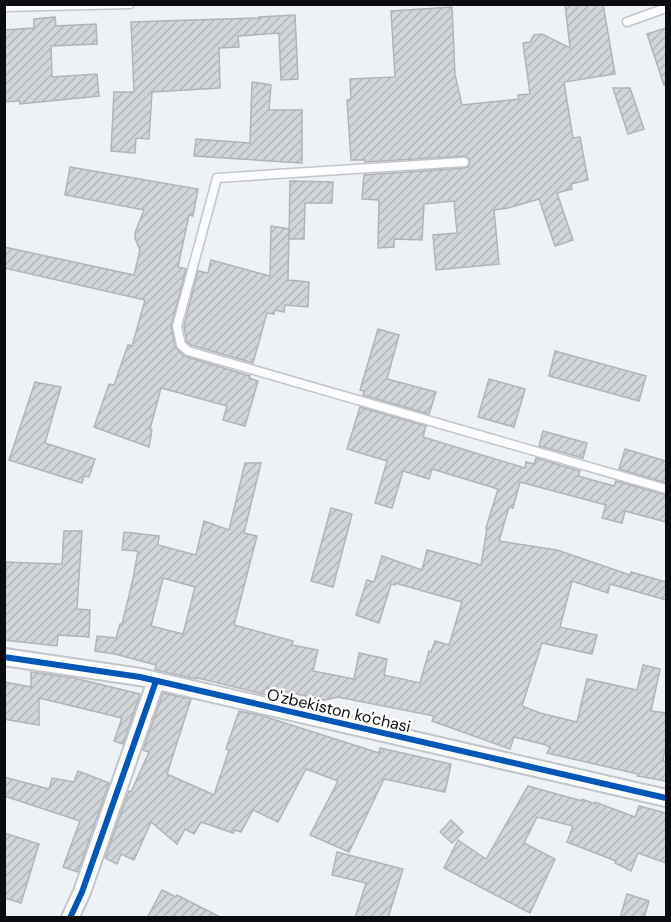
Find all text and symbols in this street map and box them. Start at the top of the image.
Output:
street label: O'zbekiston ko'chasi [265,684,413,737]

